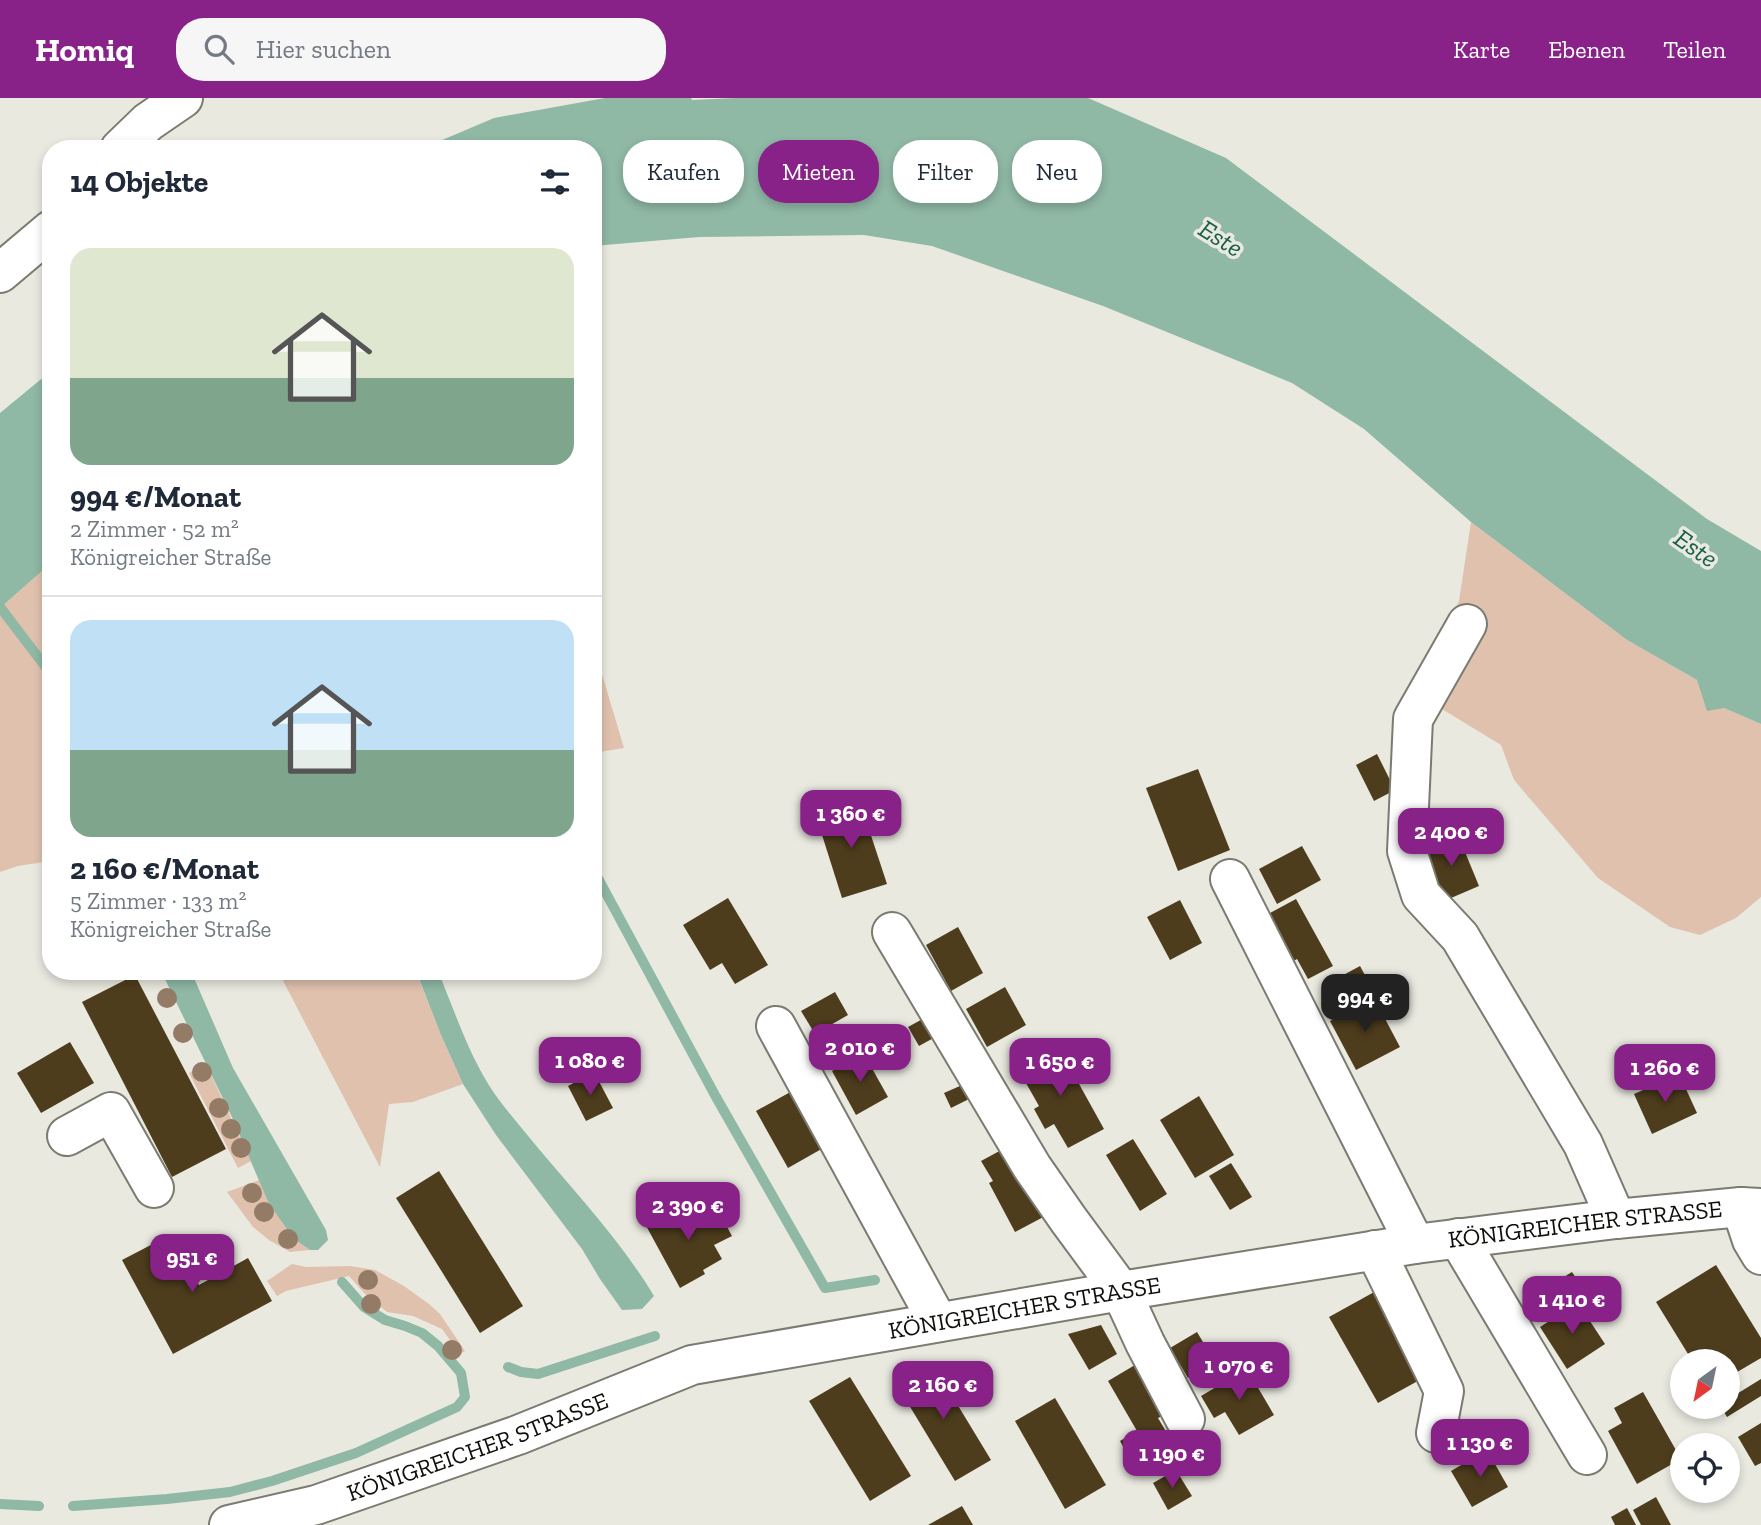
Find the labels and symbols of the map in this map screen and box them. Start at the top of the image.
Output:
water label: Este [1193,212,1249,264]
water label: Este [1668,522,1724,574]
pin: 1 360 € [786,790,916,850]
pin: 2 400 € [1386,808,1516,868]
pin: 994 € [1316,974,1414,1034]
pin: 2 010 € [795,1024,925,1084]
pin: 1 080 € [525,1038,655,1097]
pin: 1 650 € [995,1038,1125,1098]
pin: 1 260 € [1600,1044,1730,1104]
pin: 2 390 € [623,1182,753,1242]
street label: KÖNIGREICHER STRASSE [1446,1194,1724,1254]
pin: 951 € [143,1234,241,1294]
street label: KÖNIGREICHER STRASSE [886,1270,1163,1345]
pin: 1 410 € [1507,1276,1637,1336]
pin: 1 070 € [1174,1342,1304,1402]
north arrow [1670,1349,1740,1419]
pin: 2 160 € [878,1362,1008,1421]
street label: KÖNIGREICHER STRASSE [343,1385,612,1507]
pin: 1 130 € [1415,1420,1545,1479]
pin: 1 190 € [1107,1430,1237,1490]

